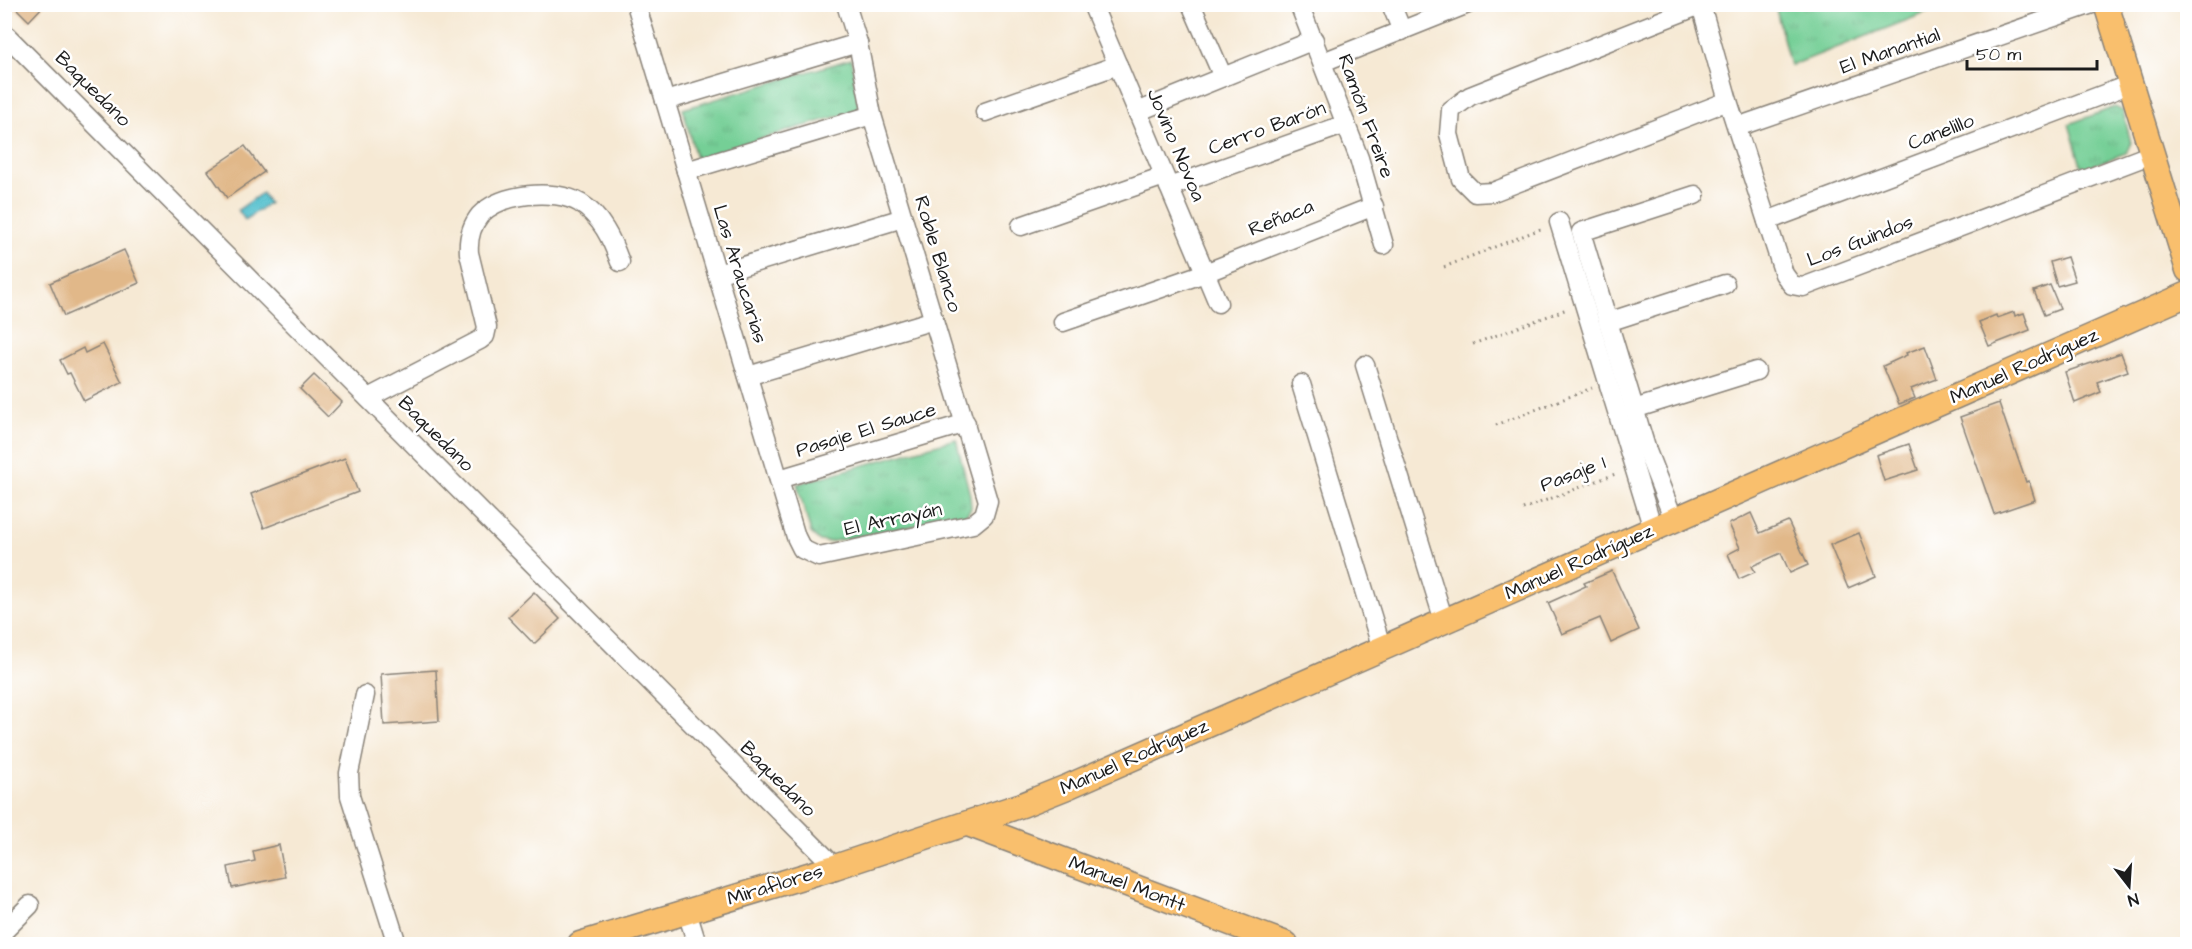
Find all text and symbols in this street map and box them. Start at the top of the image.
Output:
street label: El Manantial [1836,21,1944,81]
scale bar [1967,33,2098,71]
text: 50 m [1976,42,2021,67]
street label: Baquedano [49,45,137,133]
street label: Ramón Freire [1331,50,1401,182]
street label: Jovino Novoa [1140,84,1212,206]
street label: Cerro Barón [1204,94,1330,162]
street label: Canelillo [1904,107,1978,157]
street label: Roble Blanco [907,192,969,316]
street label: Reñaca [1244,192,1318,244]
street label: Las Araucarias [706,201,774,347]
street label: Los Guindos [1803,208,1917,274]
street label: Manuel Rodríguez [1945,321,2103,412]
street label: Baquedano [392,390,480,478]
street label: Pasaje El Sauce [792,395,940,465]
street label: Pasaje 1 [1536,449,1610,499]
street label: El Arrayán [842,495,945,544]
street label: Manuel Rodríguez [1500,517,1658,608]
street label: Manuel Rodríguez [1055,712,1213,803]
street label: Baquedano [734,735,822,823]
street label: Manuel Montt [1065,849,1189,919]
north arrow [2099,856,2159,916]
street label: Miraflores [724,857,826,913]
text: N [2125,887,2141,911]

